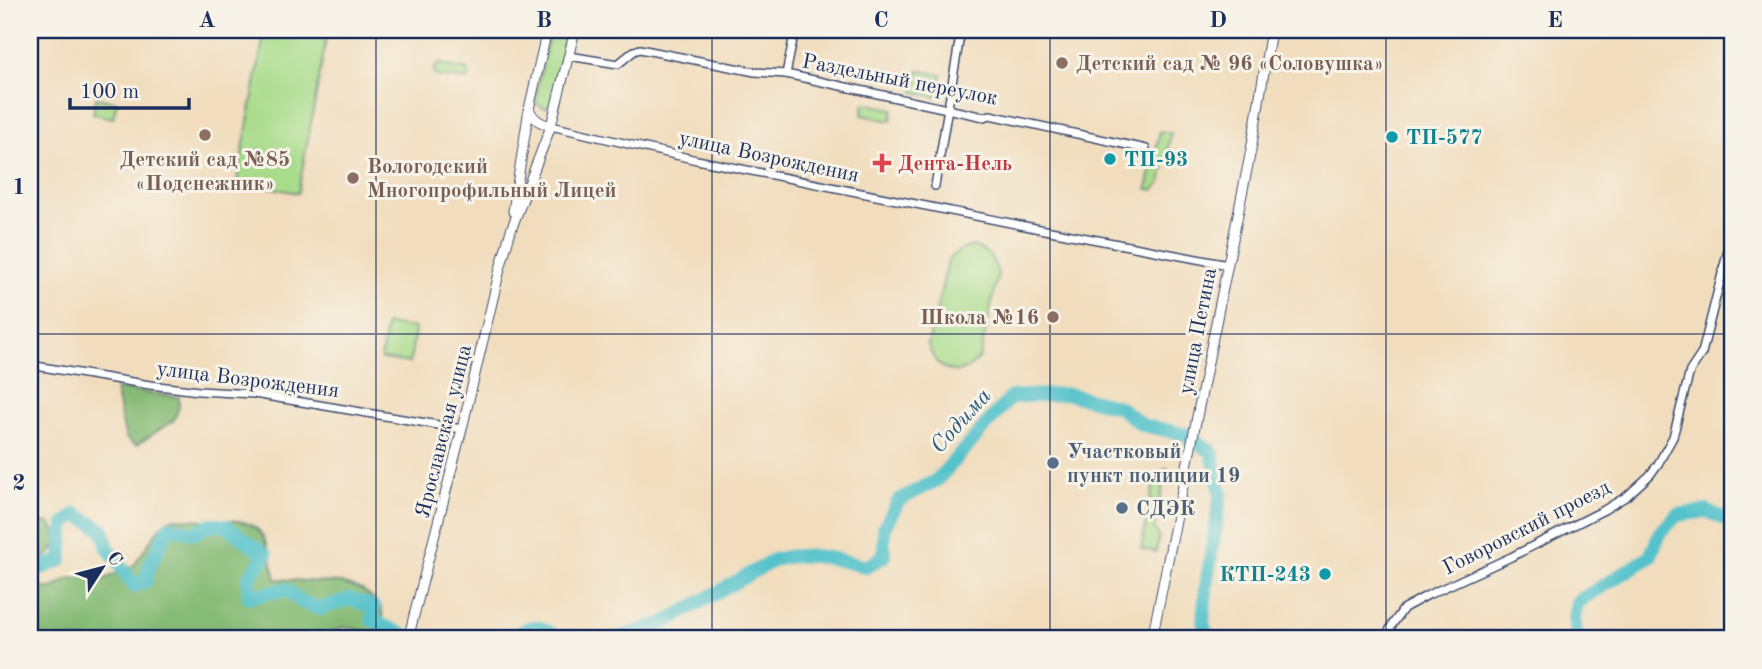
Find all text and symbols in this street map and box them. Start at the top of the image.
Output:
text: A [198,9,216,32]
text: B [536,9,552,32]
text: C [873,9,889,32]
text: D [1209,9,1227,32]
text: E [1547,9,1563,32]
street label: Раздельный переулок [800,51,1000,110]
place label: Детский сад № 96 «Соловушка» [1076,54,1384,75]
marker: Детский сад № 96 «Соловушка» [1054,55,1070,71]
scale bar [70,66,189,110]
text: 100 m [80,82,139,103]
marker: Детский сад №85 «Подснежник» [197,127,213,143]
street label: улица Возрождения [677,128,861,187]
place label: ТП-577 [1406,128,1482,149]
marker: ТП-577 [1384,129,1400,145]
place label: Детский сад №85 «Подснежник» [120,150,290,195]
place label: ТП-93 [1124,150,1188,171]
marker: ТП-93 [1102,151,1118,167]
marker: Дента-Нель [872,153,892,173]
place label: Дента-Нель [898,154,1012,175]
place label: Вологодский Многопрофильный Лицей [367,157,617,202]
marker: Вологодский Многопрофильный Лицей [345,170,361,186]
text: 1 [12,176,26,199]
street label: улица Петина [1176,266,1221,397]
place label: Школа №16 [920,308,1039,329]
marker: Школа №16 [1045,309,1061,325]
street label: Ярославская улица [413,343,476,520]
street label: улица Возрождения [155,359,340,402]
water label: Содима [926,384,996,458]
place label: Участковый пункт полиции 19 [1067,442,1240,487]
marker: Участковый пункт полиции 19 [1045,455,1061,471]
text: 2 [12,472,26,495]
street label: Говоровский проезд [1440,477,1614,580]
place label: СДЭК [1136,499,1195,520]
marker: СДЭК [1114,500,1130,516]
north arrow [66,532,136,602]
text: С [102,549,125,570]
place label: КТП-243 [1219,565,1311,586]
marker: КТП-243 [1317,566,1333,582]

